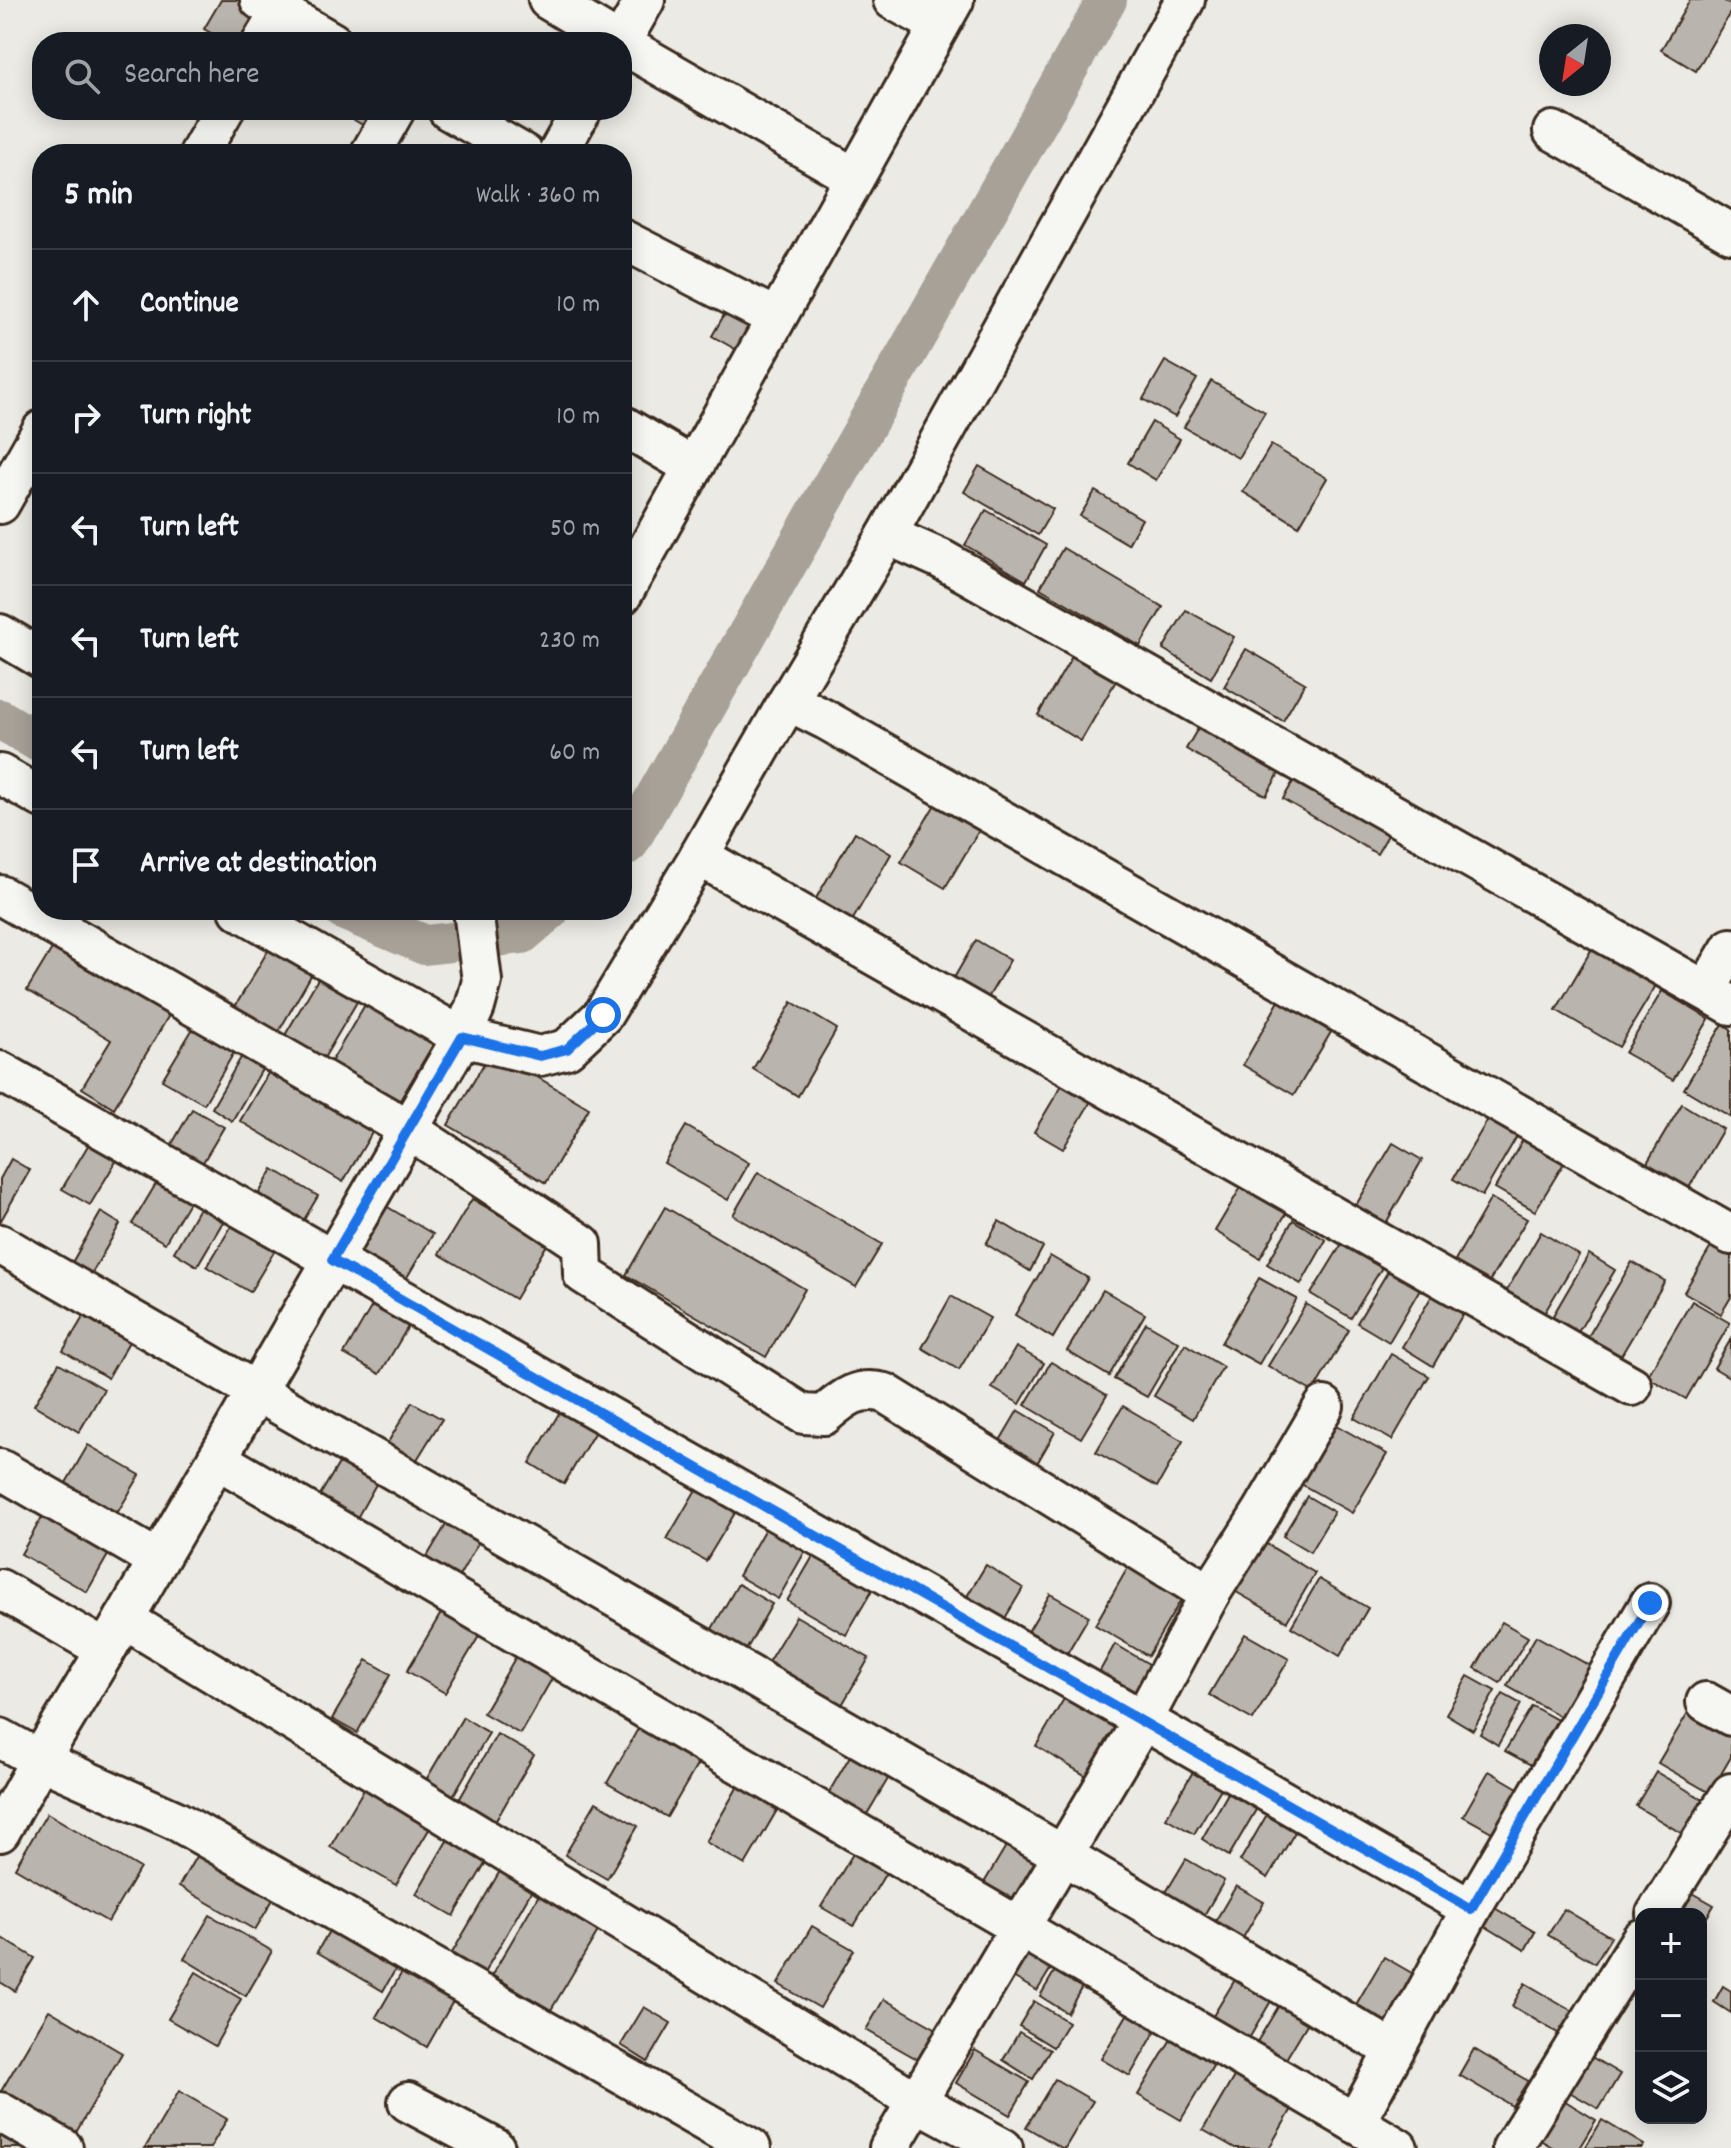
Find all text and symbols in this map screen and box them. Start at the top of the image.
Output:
north arrow [1539,24,1611,96]
search box [32,32,632,120]
icon: search [60,54,104,98]
text: Search here [124,55,260,98]
text: 5 min [64,172,133,221]
text: Walk · 360 m [476,178,600,215]
icon: ahead [64,283,108,327]
text: Continue [140,284,239,327]
text: 10 m [556,287,600,324]
icon: right [64,395,108,439]
text: Turn right [140,396,251,439]
text: 10 m [556,399,600,436]
icon: left [64,507,108,551]
text: Turn left [140,508,239,551]
text: 50 m [550,511,600,548]
icon: left [64,619,108,663]
text: Turn left [140,620,239,663]
text: 230 m [539,623,600,660]
icon: left [64,731,108,775]
text: Turn left [140,732,239,775]
text: 60 m [549,735,600,772]
icon: arrive [64,843,108,887]
text: Arrive at destination [140,844,377,887]
route start [585,997,621,1033]
route end [1632,1585,1668,1621]
map controls [1635,1908,1707,2124]
button: + [1635,1908,1707,1980]
button: − [1635,1980,1707,2052]
button: layers [1635,2052,1707,2124]

